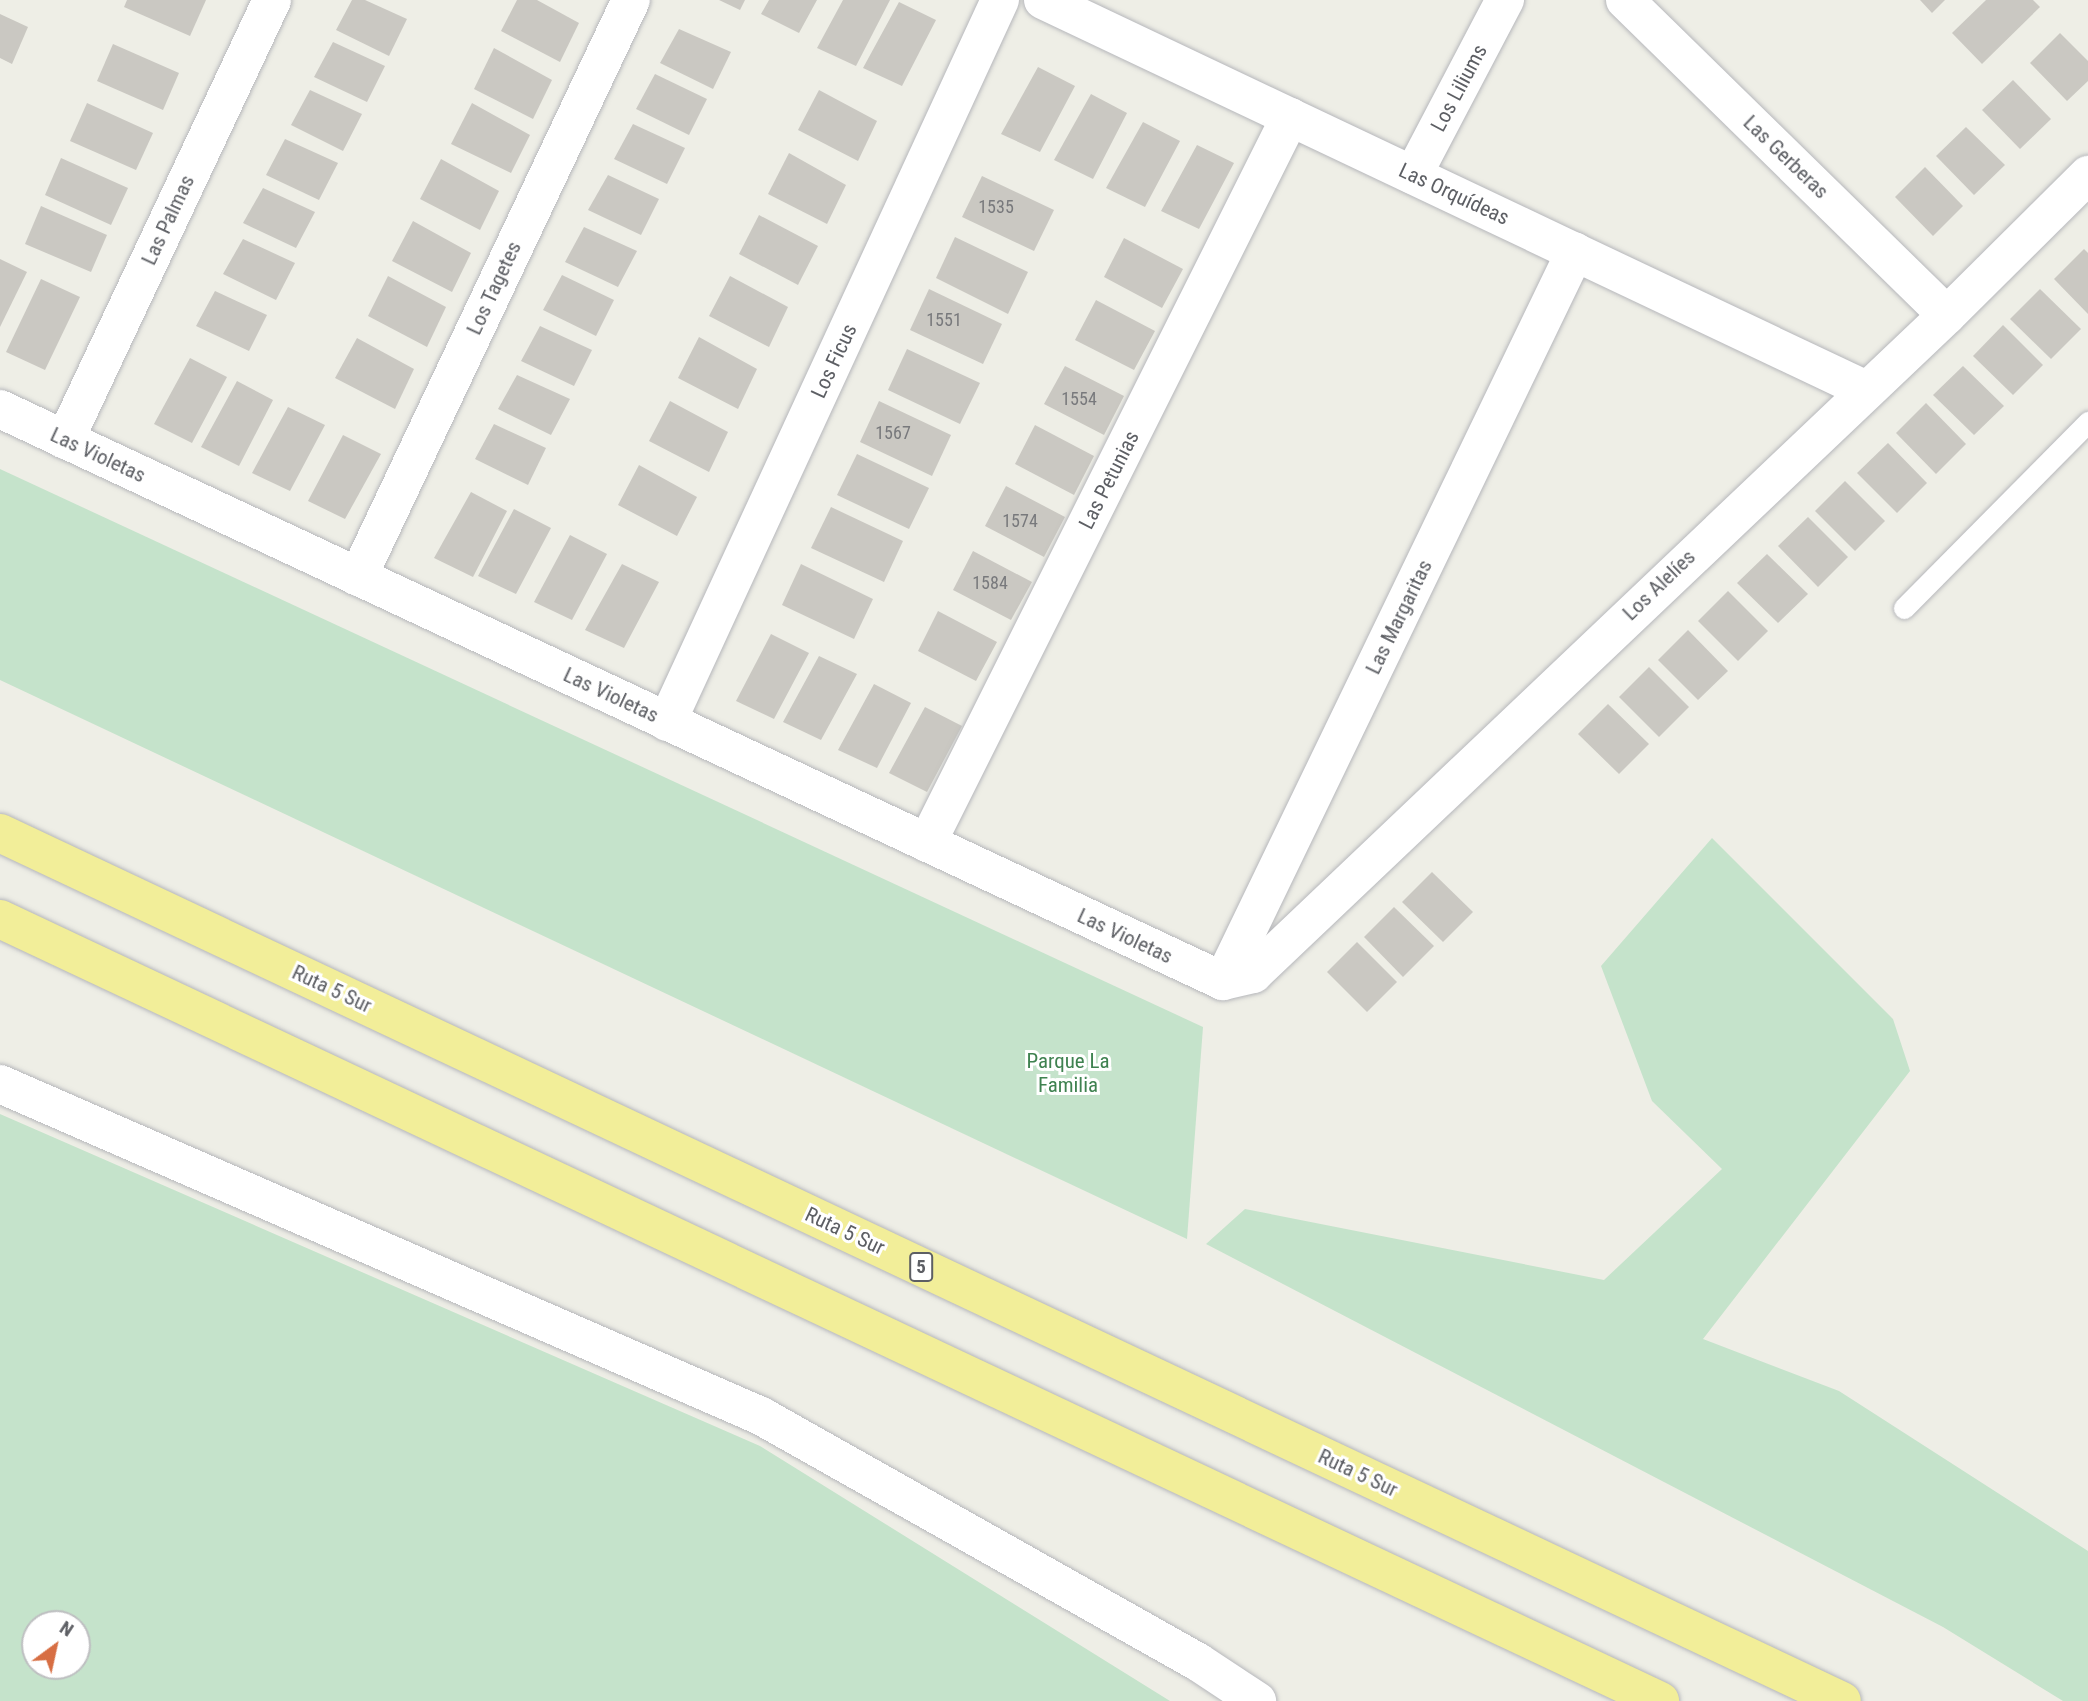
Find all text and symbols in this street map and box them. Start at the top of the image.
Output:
street label: Los Liliums [1426,40,1492,136]
street label: Las Gerberas [1738,110,1834,204]
street label: Las Orquídeas [1395,157,1513,231]
street label: Las Palmas [136,171,200,269]
house number: 1535 [978,196,1014,218]
street label: Los Tagetes [461,237,527,339]
house number: 1551 [926,309,962,331]
street label: Los Ficus [806,320,862,402]
house number: 1554 [1061,388,1097,410]
street label: Las Violetas [46,422,150,488]
house number: 1567 [875,422,911,444]
street label: Las Petunias [1074,427,1144,533]
house number: 1574 [1002,510,1038,532]
street label: Los Alelíes [1618,544,1700,626]
street label: Las Margaritas [1360,556,1438,678]
house number: 1584 [972,572,1008,594]
street label: Las Violetas [559,662,663,728]
street label: Las Violetas [1073,903,1177,969]
street label: Ruta 5 Sur [288,960,376,1018]
park label: Parque La Familia [1026,1048,1110,1098]
street label: Ruta 5 Sur [801,1202,889,1260]
road number: 5 [909,1252,933,1282]
street label: Ruta 5 Sur [1314,1444,1402,1502]
north arrow [21,1610,91,1680]
text: N [55,1616,78,1641]

